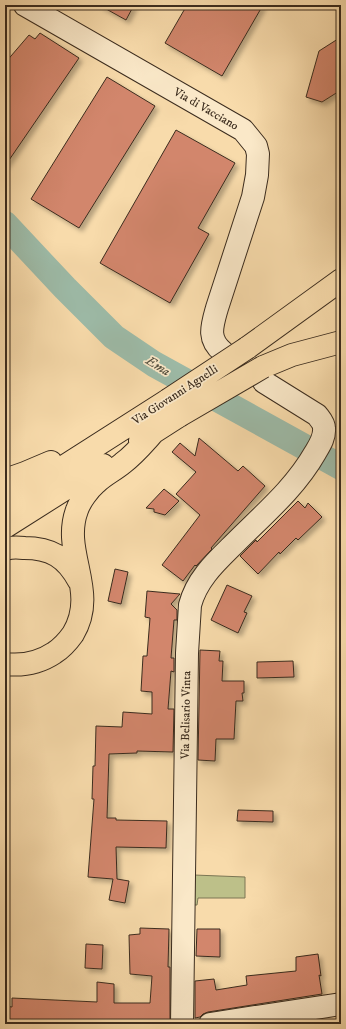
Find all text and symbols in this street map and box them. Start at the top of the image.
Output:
street label: Via di Vacciano [170,84,241,134]
water label: Ema [142,352,173,380]
street label: Via Giovanni Agnelli [128,362,221,429]
street label: Via Belisario Vinta [178,670,194,760]

